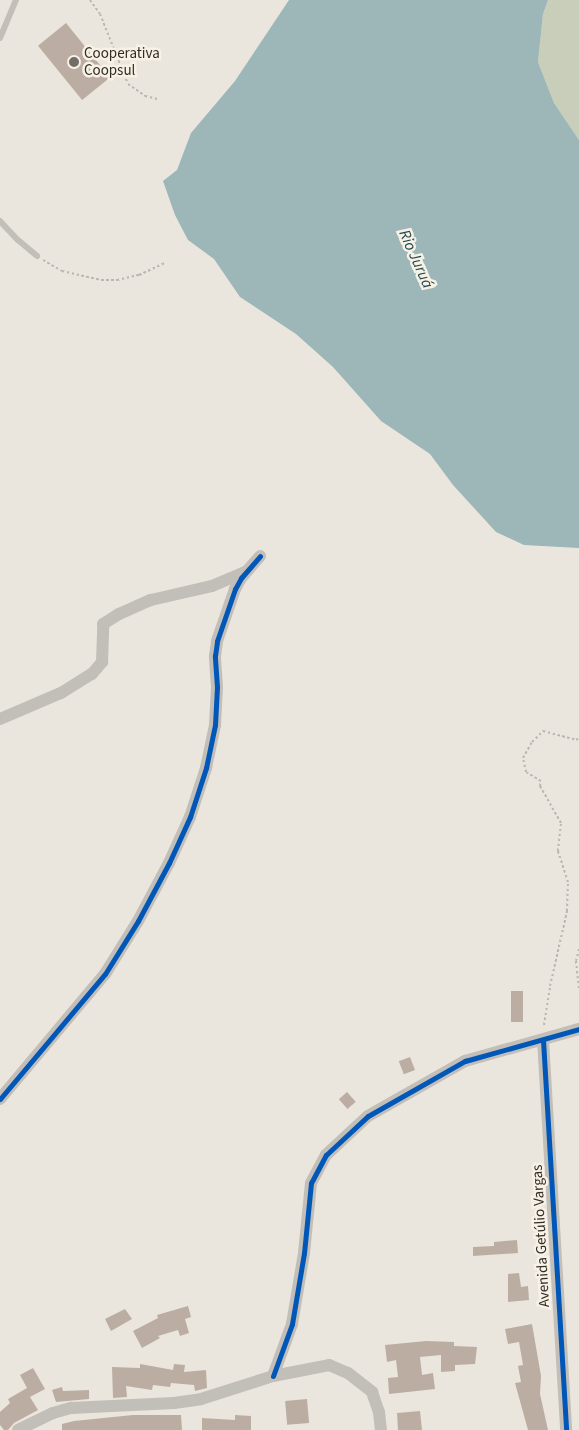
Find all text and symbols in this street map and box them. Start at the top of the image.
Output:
place label: Cooperativa Coopsul [84,44,160,79]
marker: Cooperativa Coopsul [68,56,80,68]
water label: Rio Juruá [395,227,437,291]
street label: Avenida Getúlio Vargas [528,1164,554,1308]

